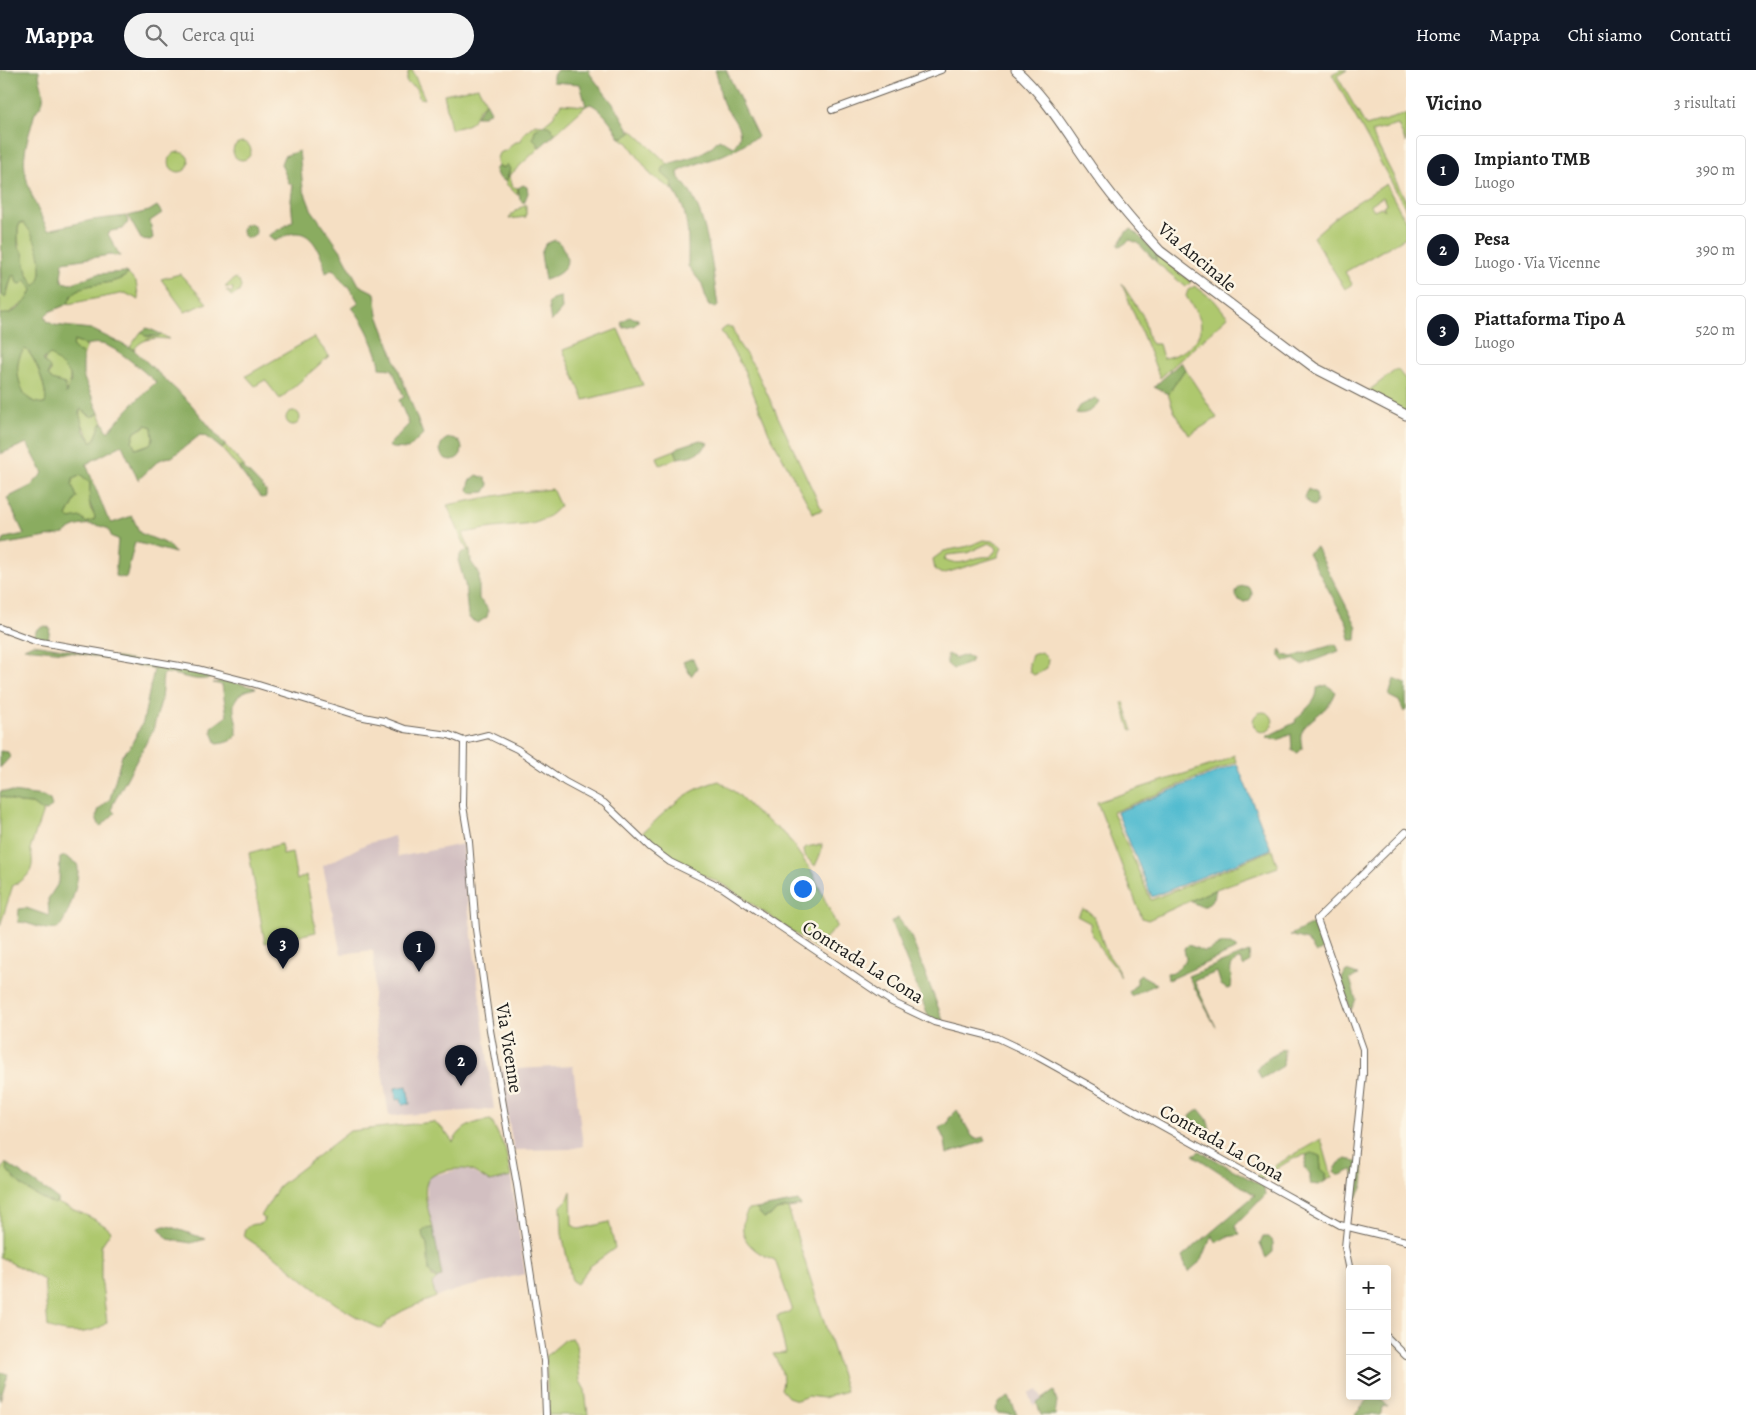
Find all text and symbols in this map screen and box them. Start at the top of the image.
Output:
search box [124,13,474,58]
text: Mappa [25,19,94,51]
icon: search [142,21,170,49]
text: Cerca qui [182,22,255,48]
text: Home [1416,23,1461,47]
text: Mappa [1489,23,1540,47]
text: Chi siamo [1568,23,1642,47]
text: Contatti [1670,23,1731,47]
text: Vicino [1426,89,1482,117]
text: 3 risultati [1674,92,1736,114]
text: Impianto TMB [1474,146,1590,172]
text: 1 [1440,159,1446,181]
text: 390 m [1696,159,1735,181]
text: Luogo [1474,172,1515,194]
street label: Via Ancinale [1151,216,1242,298]
text: Pesa [1474,226,1510,252]
text: 2 [1439,239,1447,261]
text: 390 m [1696,239,1735,261]
text: Luogo · Via Vicenne [1474,252,1601,274]
text: Piattaforma Tipo A [1474,306,1625,332]
text: 3 [1440,319,1446,341]
text: 520 m [1696,319,1735,341]
text: Luogo [1474,332,1515,354]
your location [790,876,816,902]
street label: Contrada La Cona [797,914,929,1010]
pin: 3 [267,928,299,969]
pin: 1 [403,931,435,972]
street label: Via Vicenne [489,1000,529,1095]
pin: 2 [445,1045,477,1086]
street label: Contrada La Cona [1155,1098,1289,1188]
map controls [1346,1265,1391,1400]
button: + [1346,1265,1391,1310]
button: − [1346,1310,1391,1355]
button: layers [1346,1355,1391,1400]

